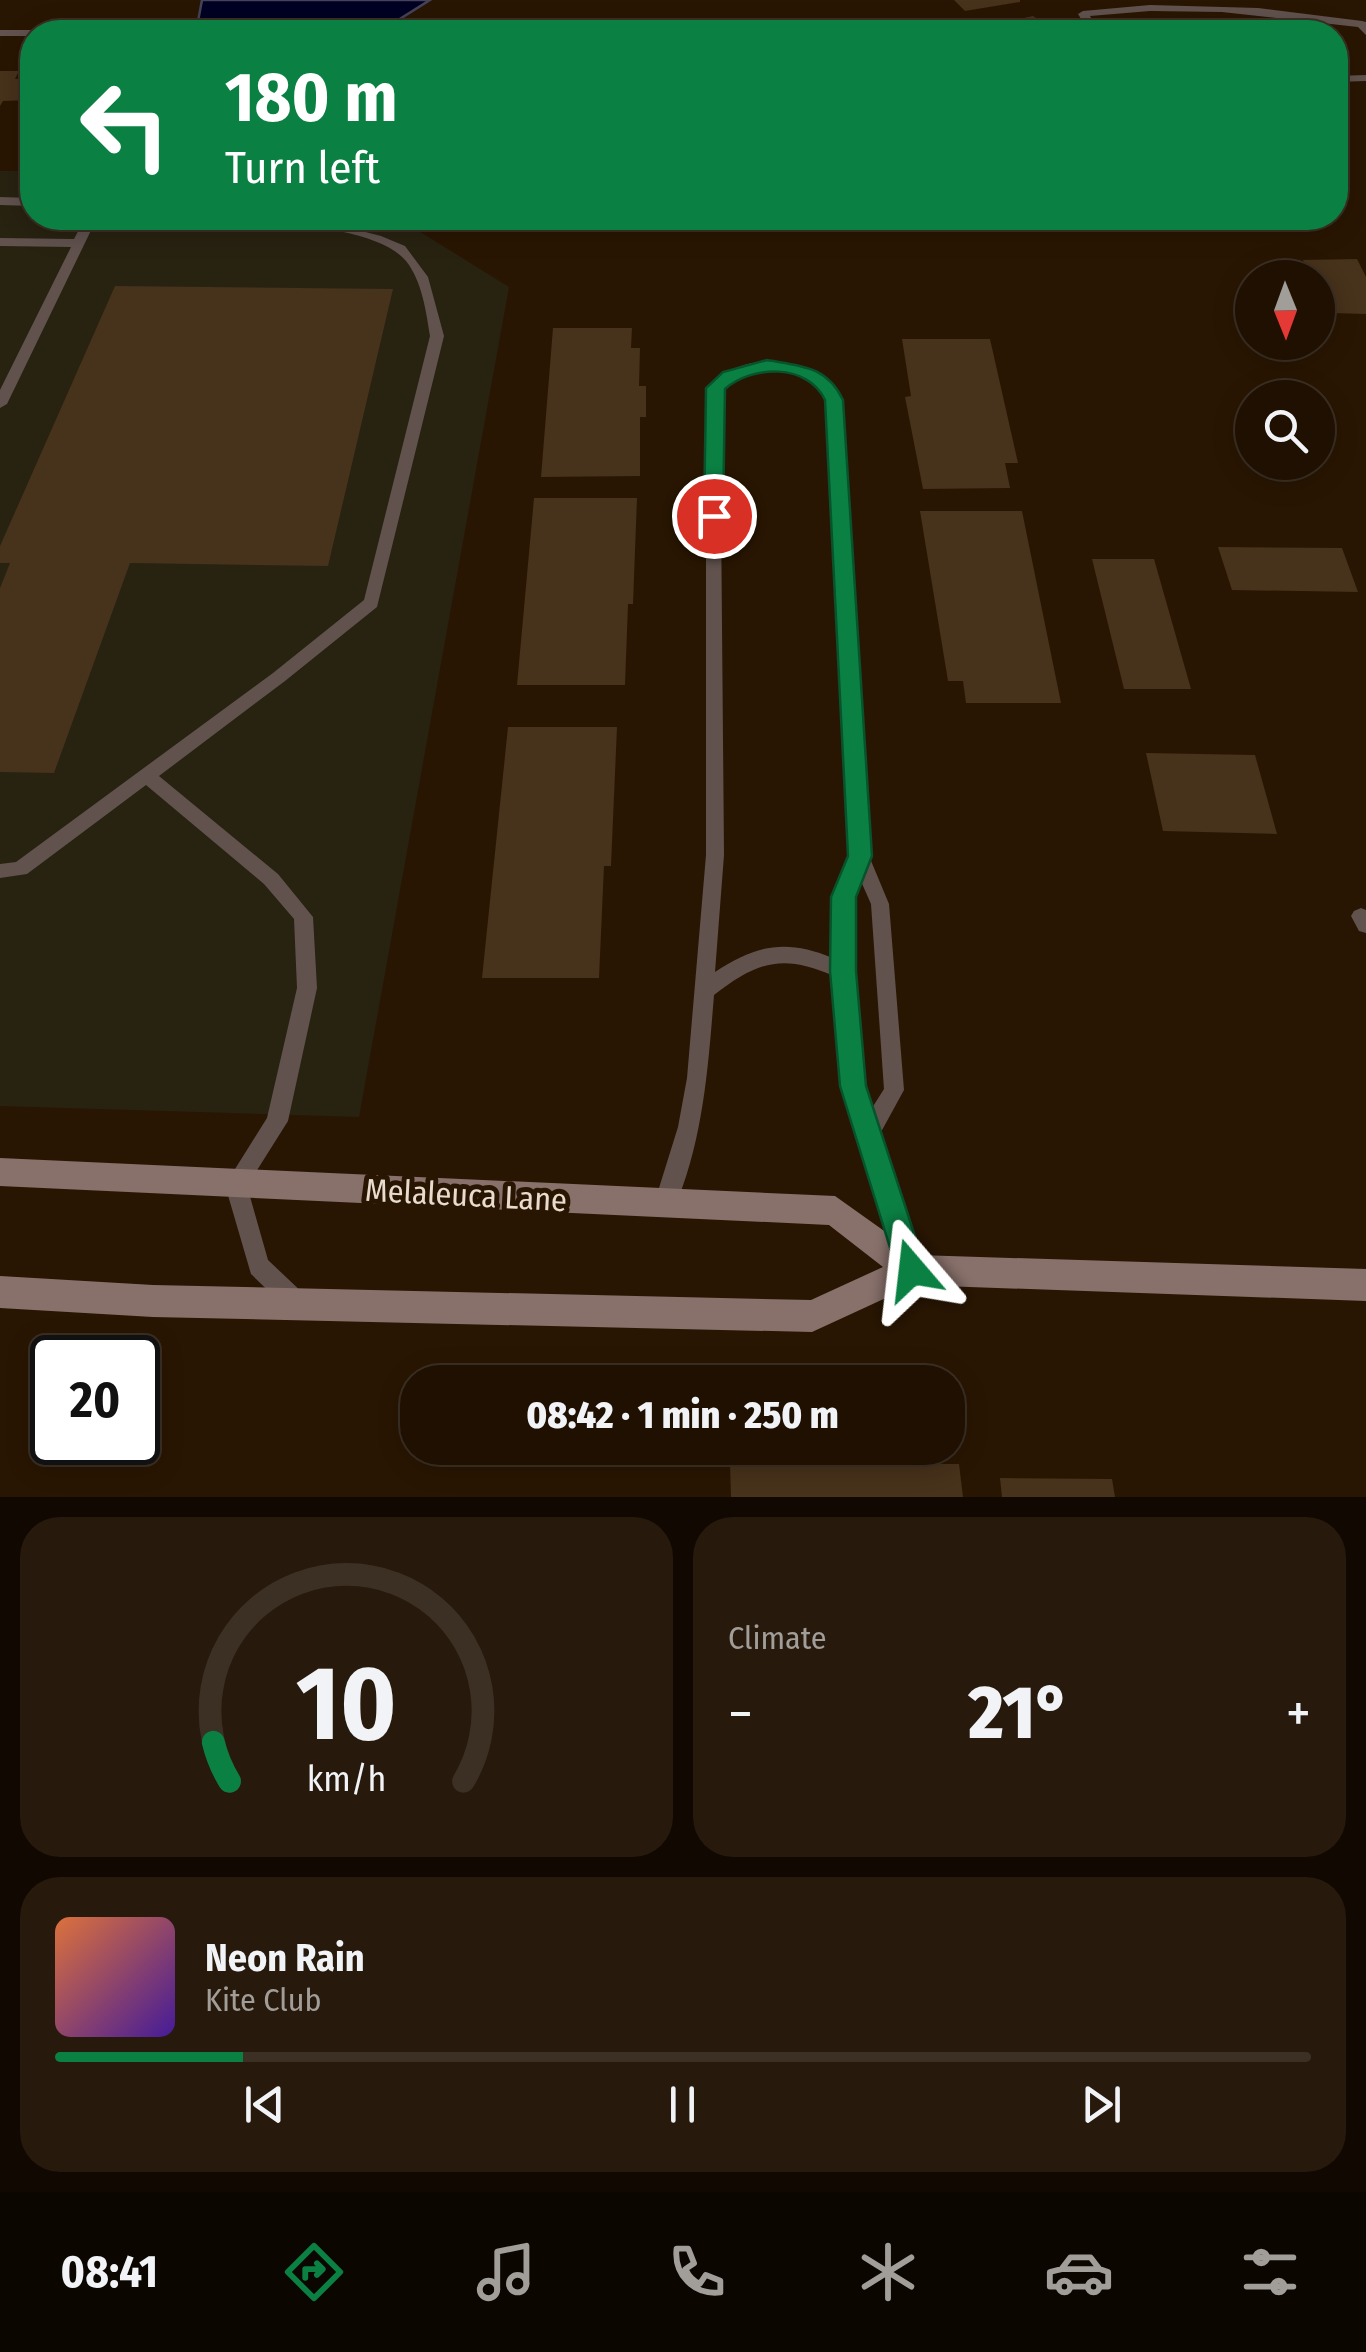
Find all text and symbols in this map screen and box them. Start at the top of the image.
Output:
text: 180 m [225,56,398,140]
icon: left [60,60,190,190]
text: Turn left [225,141,380,195]
north arrow [1235,260,1335,360]
map controls [1235,260,1335,480]
button: search [1235,380,1335,480]
pin [672,474,757,559]
icon: arrive [687,489,742,544]
street label: Melaleuca Lane [364,1171,568,1219]
position arrow [860,1218,964,1322]
speed limit sign: 20 [30,1335,160,1465]
text: 08:42 · 1 min · 250 m [526,1392,839,1438]
text: Climate [728,1619,827,1657]
text: 10 [296,1642,397,1767]
text: 21° [969,1668,1070,1758]
text: − [728,1681,753,1747]
text: + [1286,1681,1311,1747]
text: km/h [307,1758,386,1800]
text: Neon Rain [205,1935,365,1981]
text: Kite Club [205,1981,321,2019]
icon: previous [237,2077,292,2132]
icon: pause [655,2077,710,2132]
icon: next [1074,2077,1129,2132]
icon: directions [279,2237,349,2307]
icon: music [471,2237,541,2307]
icon: phone [662,2237,732,2307]
icon: climate [853,2237,923,2307]
icon: car [1044,2237,1114,2307]
icon: filters [1235,2237,1305,2307]
text: 08:41 [61,2245,158,2299]

